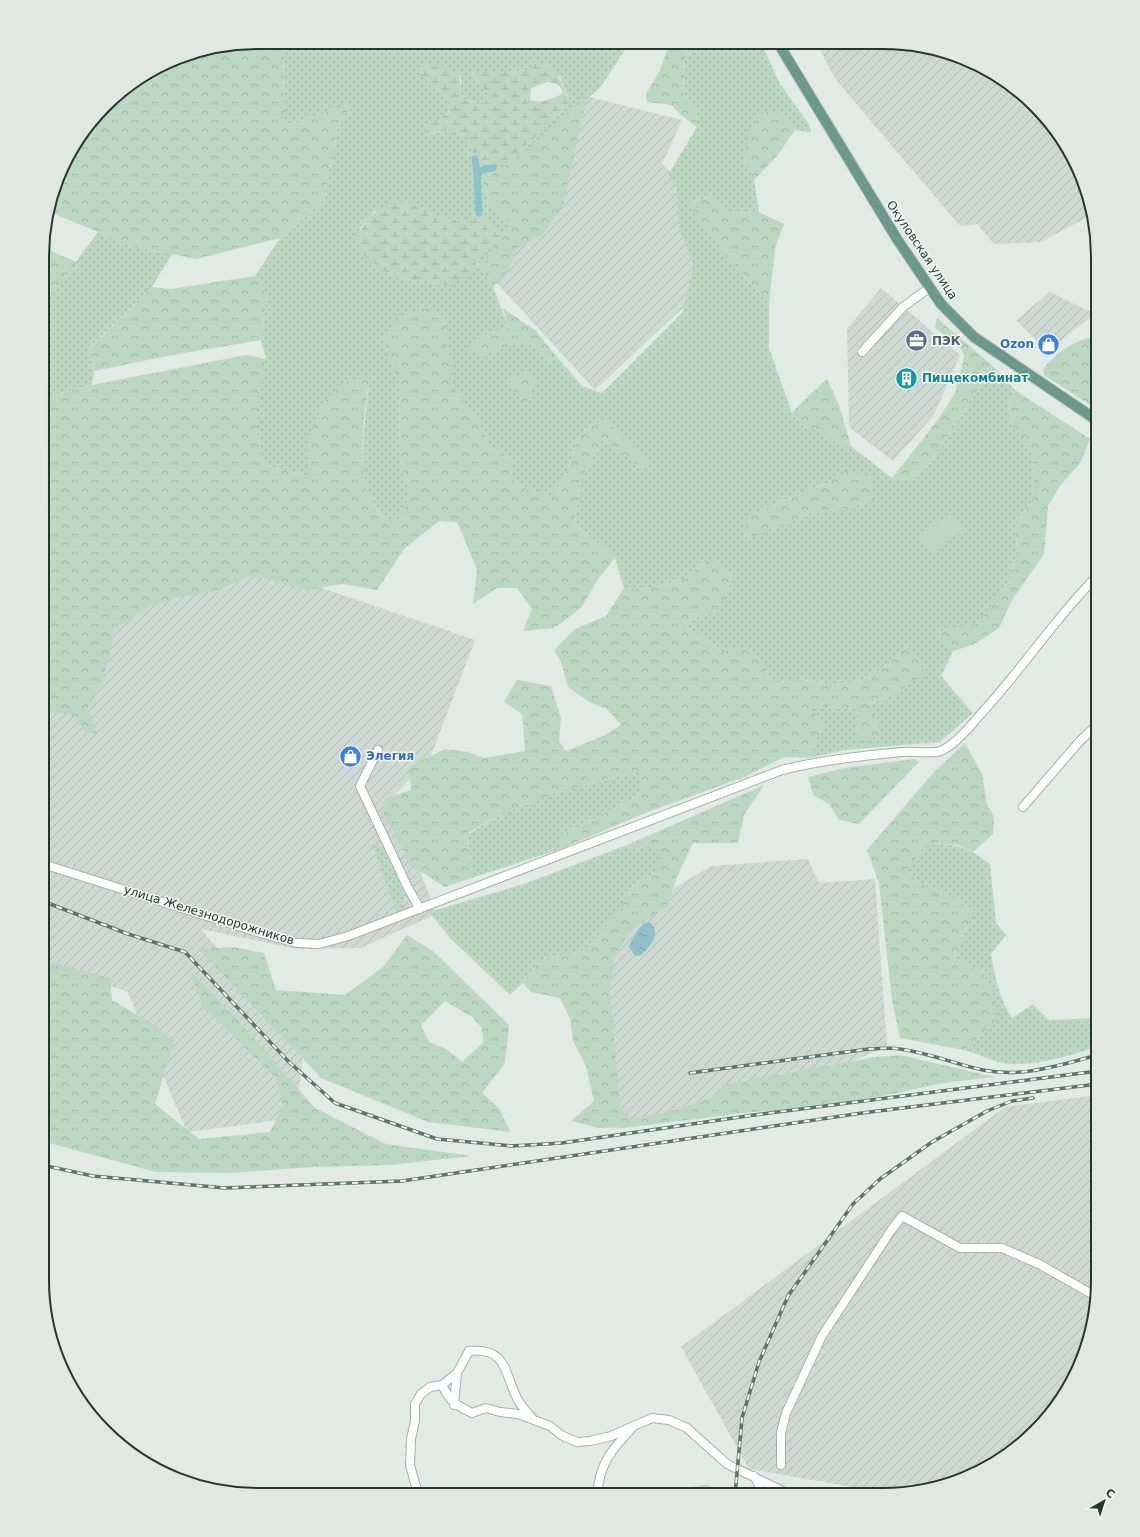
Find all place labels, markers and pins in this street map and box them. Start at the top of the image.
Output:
office icon: ПЭК [904,328,930,354]
shop icon: Ozon [1036,331,1062,357]
place label: ПЭК [932,334,961,348]
place label: Ozon [1000,337,1034,351]
building icon: Пищекомбинат [894,365,920,391]
place label: Пищекомбинат [922,371,1028,385]
shop icon: Элегия [338,743,364,769]
place label: Элегия [366,749,414,763]

